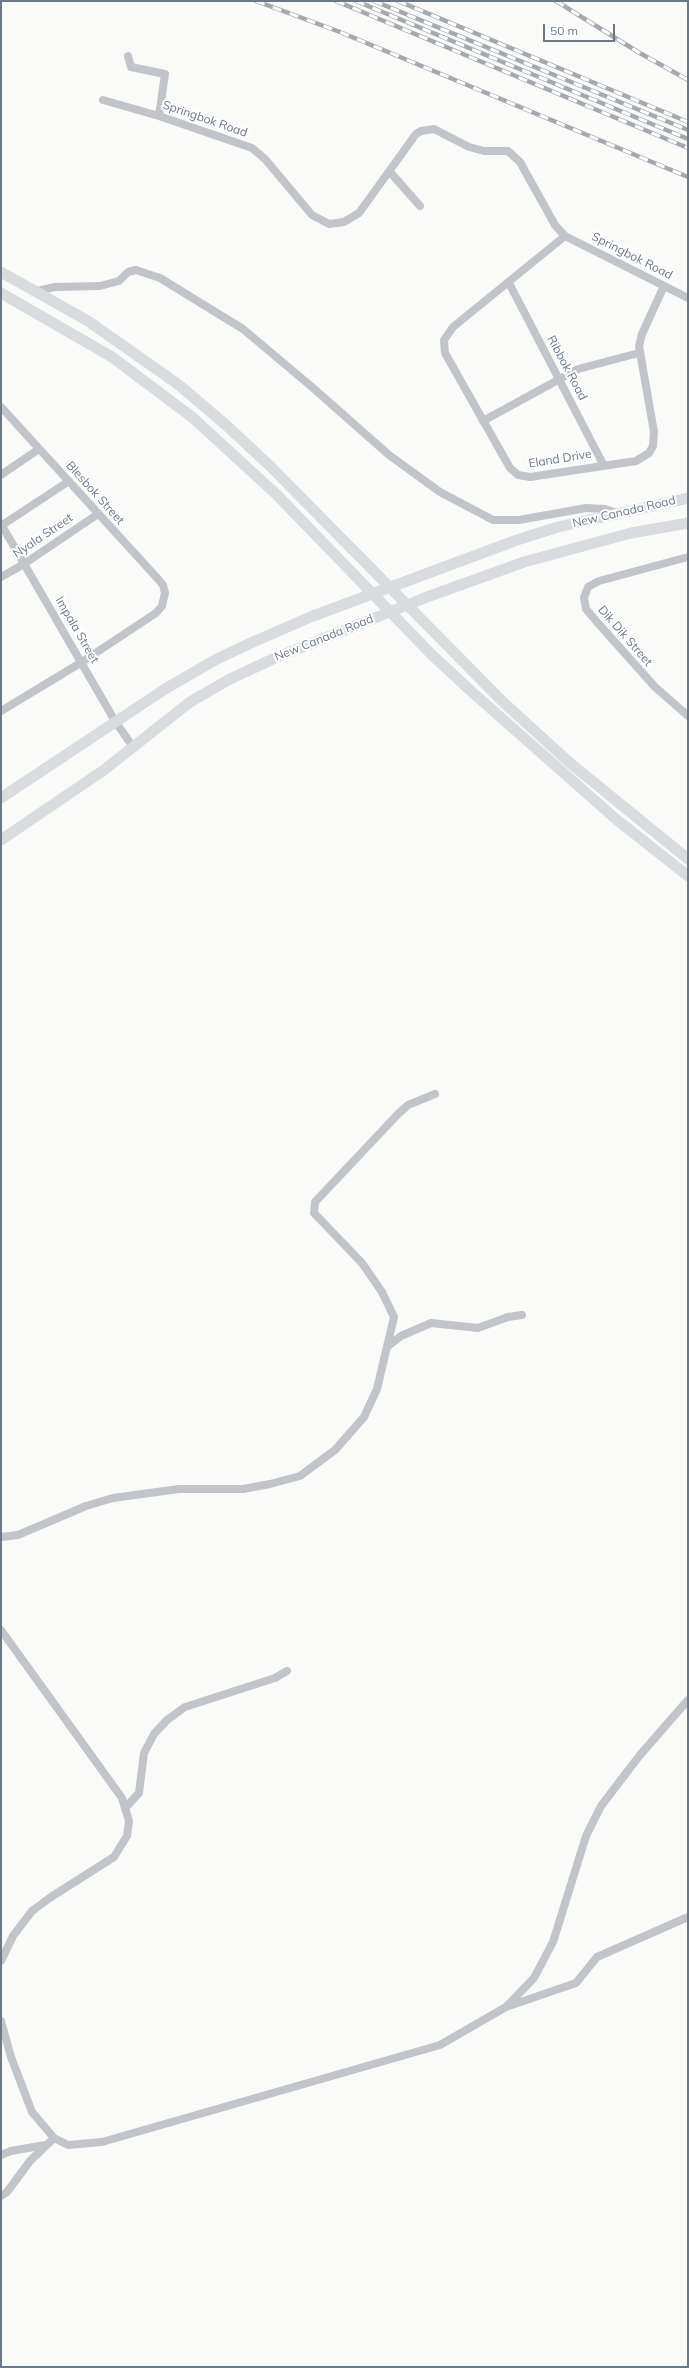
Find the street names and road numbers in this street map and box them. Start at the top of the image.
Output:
street label: Springbok Road [161,98,249,140]
street label: Springbok Road [589,229,675,283]
street label: Ribbok Road [544,333,590,403]
street label: Eland Drive [528,447,592,471]
street label: Blesbok Street [63,458,127,528]
street label: New Canada Road [571,493,677,531]
street label: Nyala Street [10,511,76,561]
street label: Impala Street [52,594,102,666]
street label: Dik Dik Street [595,603,655,669]
street label: New Canada Road [272,612,376,664]

